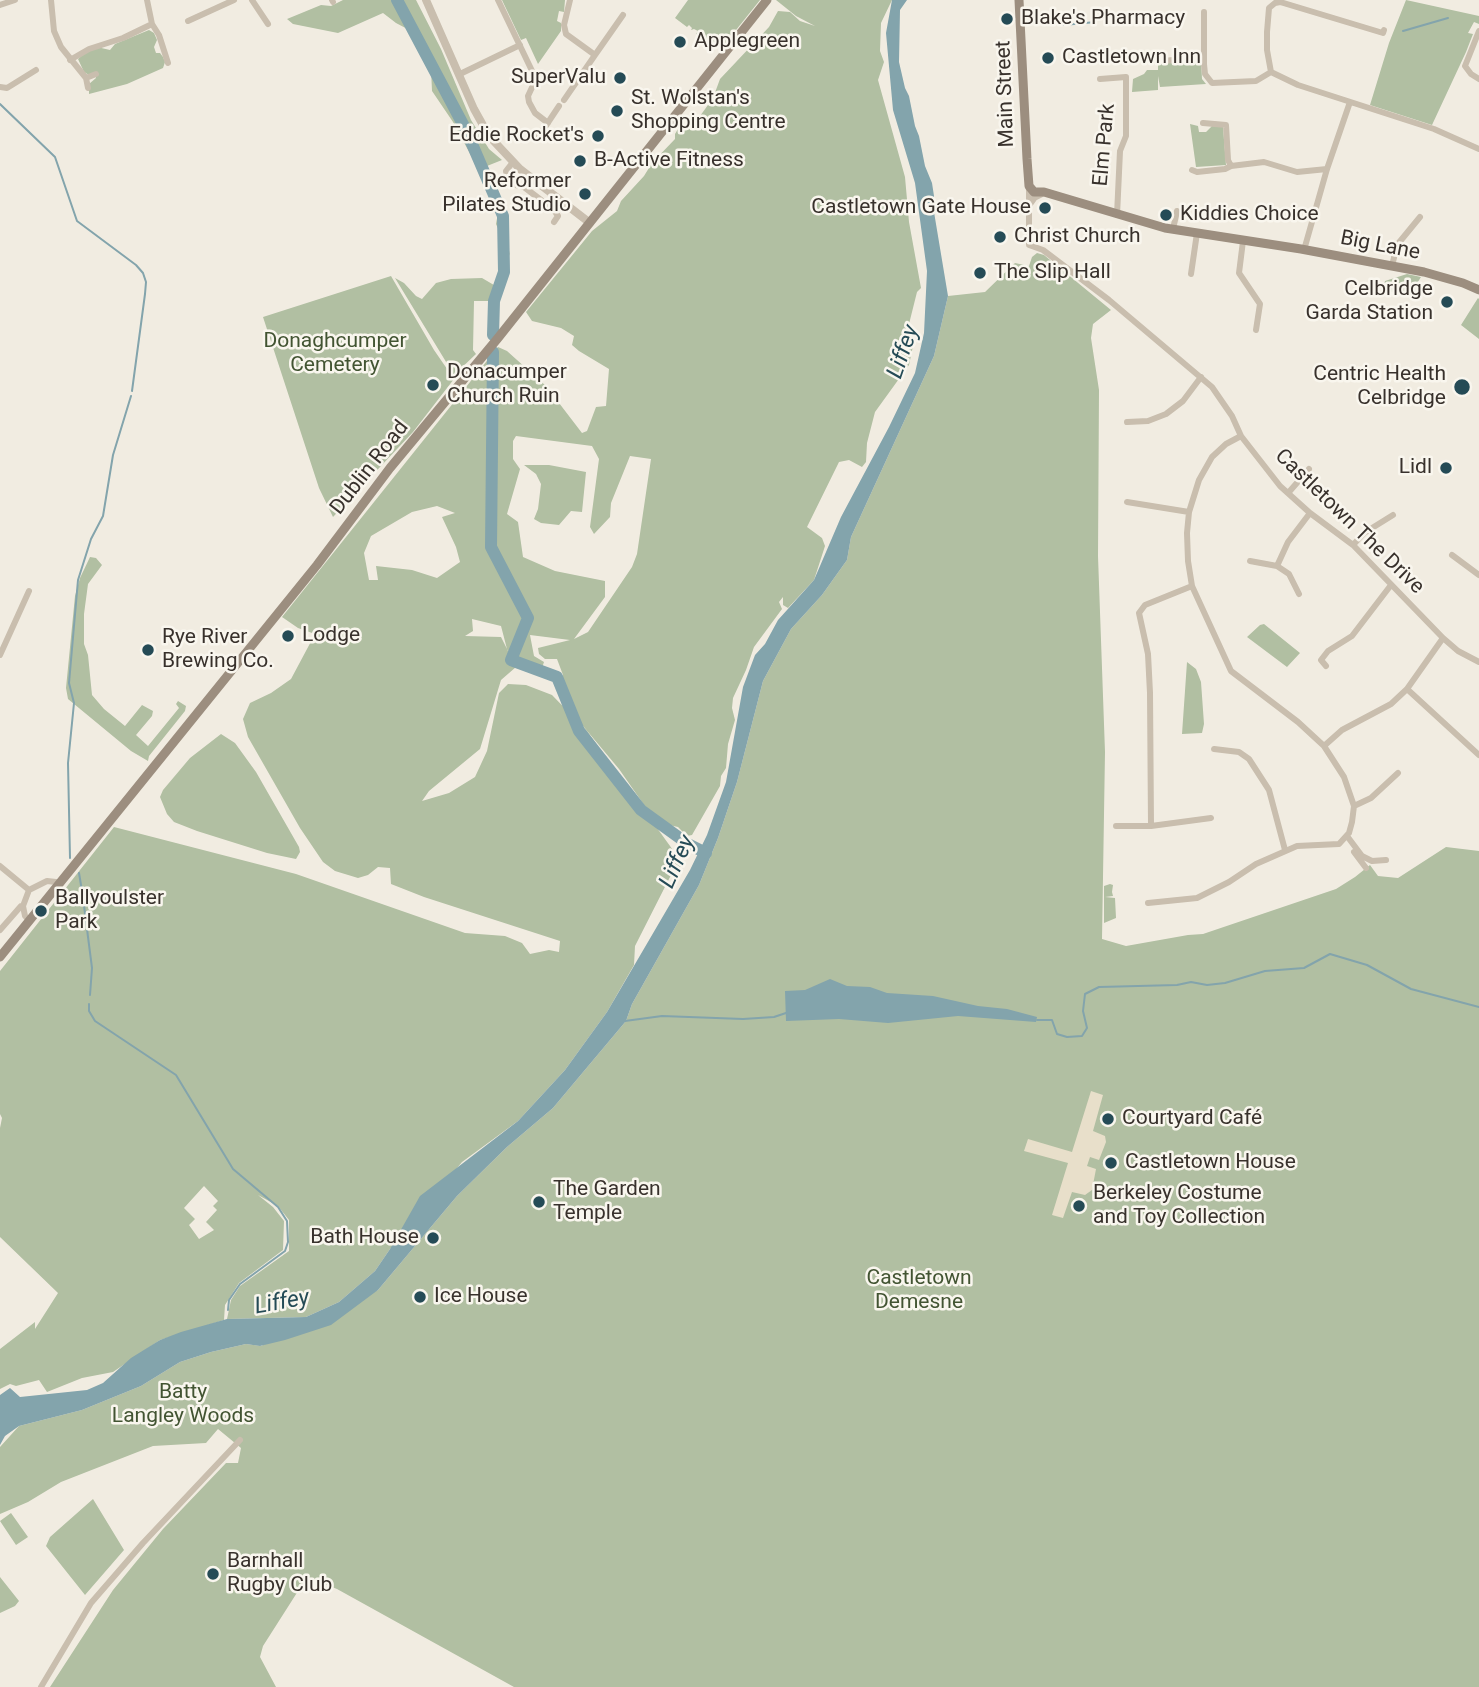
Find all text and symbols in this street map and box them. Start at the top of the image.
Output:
place label: Blake's Pharmacy [1021,6,1185,32]
marker: Blake's Pharmacy [999,11,1015,27]
place label: Applegreen [694,29,800,55]
marker: Applegreen [672,34,688,50]
street label: Main Street [992,40,1020,148]
place label: Castletown Inn [1062,45,1201,71]
marker: Castletown Inn [1040,50,1056,66]
place label: SuperValu [511,65,606,91]
marker: SuperValu [612,70,628,86]
place label: St. Wolstan's Shopping Centre [631,86,786,136]
marker: St. Wolstan's Shopping Centre [609,103,625,119]
street label: Elm Park [1089,103,1121,187]
place label: Eddie Rocket's [449,123,584,149]
marker: Eddie Rocket's [590,128,606,144]
place label: B-Active Fitness [594,148,744,174]
marker: B-Active Fitness [572,153,588,169]
place label: Reformer Pilates Studio [442,169,571,219]
marker: Reformer Pilates Studio [577,186,593,202]
place label: Castletown Gate House [811,195,1031,221]
marker: Castletown Gate House [1037,200,1053,216]
place label: Kiddies Choice [1180,202,1319,228]
marker: Kiddies Choice [1158,207,1174,223]
place label: Christ Church [1014,224,1141,250]
street label: Big Lane [1338,226,1422,266]
marker: Christ Church [992,229,1008,245]
place label: The Slip Hall [994,260,1111,286]
marker: The Slip Hall [972,265,988,281]
place label: Celbridge Garda Station [1306,277,1433,327]
marker: Celbridge Garda Station [1439,294,1455,310]
water label: Liffey [882,322,926,382]
park label: Donaghcumper Cemetery [263,329,407,379]
place label: Donacumper Church Ruin [447,360,567,410]
place label: Centric Health Celbridge [1313,362,1446,412]
marker: Donacumper Church Ruin [425,377,441,393]
marker: Centric Health Celbridge [1452,377,1472,397]
street label: Dublin Road [325,416,415,520]
street label: Castletown The Drive [1269,444,1429,600]
place label: Lidl [1399,455,1432,481]
marker: Lidl [1438,460,1454,476]
place label: Lodge [302,623,360,649]
place label: Rye River Brewing Co. [162,625,274,675]
marker: Lodge [280,628,296,644]
marker: Rye River Brewing Co. [140,642,156,658]
water label: Liffey [654,831,702,893]
place label: Ballyoulster Park [55,886,164,936]
marker: Ballyoulster Park [33,903,49,919]
place label: Courtyard Café [1122,1106,1262,1132]
marker: Courtyard Café [1100,1111,1116,1127]
place label: Castletown House [1125,1150,1296,1176]
marker: Castletown House [1103,1155,1119,1171]
place label: The Garden Temple [553,1177,661,1227]
place label: Berkeley Costume and Toy Collection [1093,1181,1265,1231]
marker: The Garden Temple [531,1194,547,1210]
marker: Berkeley Costume and Toy Collection [1071,1198,1087,1214]
place label: Bath House [310,1225,419,1251]
marker: Bath House [425,1230,441,1246]
park label: Castletown Demesne [866,1266,972,1316]
place label: Ice House [434,1284,528,1310]
water label: Liffey [253,1285,311,1321]
marker: Ice House [412,1289,428,1305]
park label: Batty Langley Woods [112,1380,254,1430]
place label: Barnhall Rugby Club [227,1549,332,1599]
marker: Barnhall Rugby Club [205,1566,221,1582]

